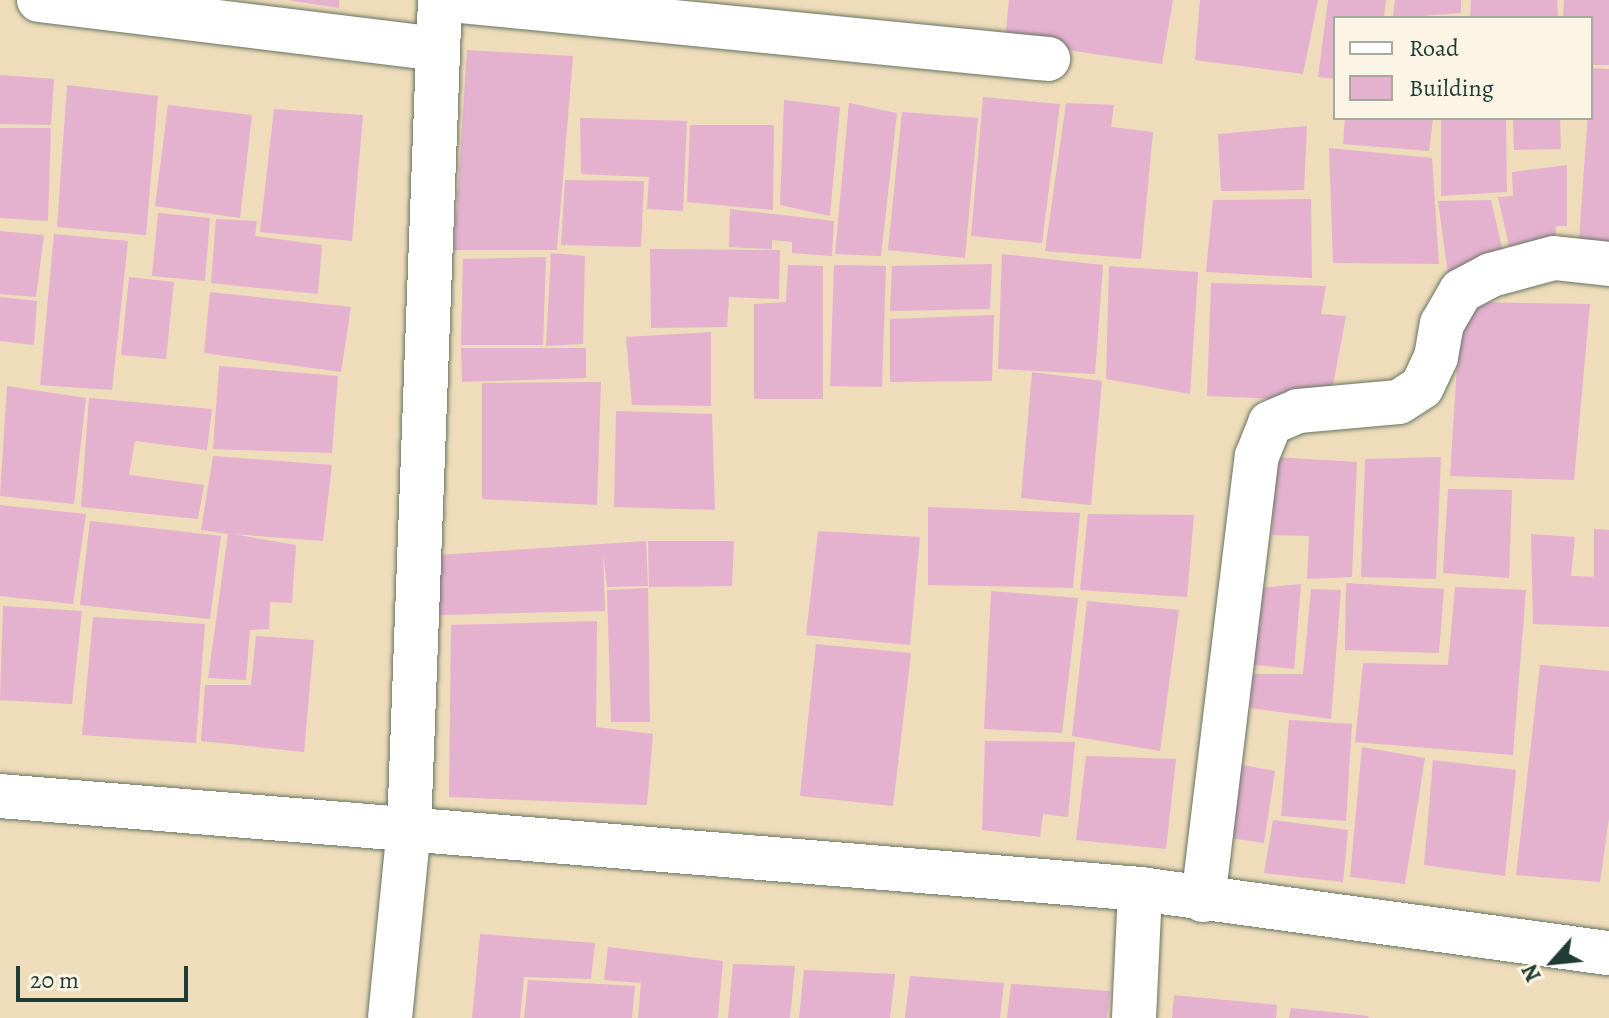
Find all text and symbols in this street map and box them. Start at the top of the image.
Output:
legend [1333,16,1593,120]
text: Road [1409,32,1459,64]
text: Building [1409,72,1494,104]
north arrow [1513,922,1593,1002]
scale bar [20,950,192,1000]
text: N [1515,959,1549,987]
text: 20 m [30,964,79,996]

